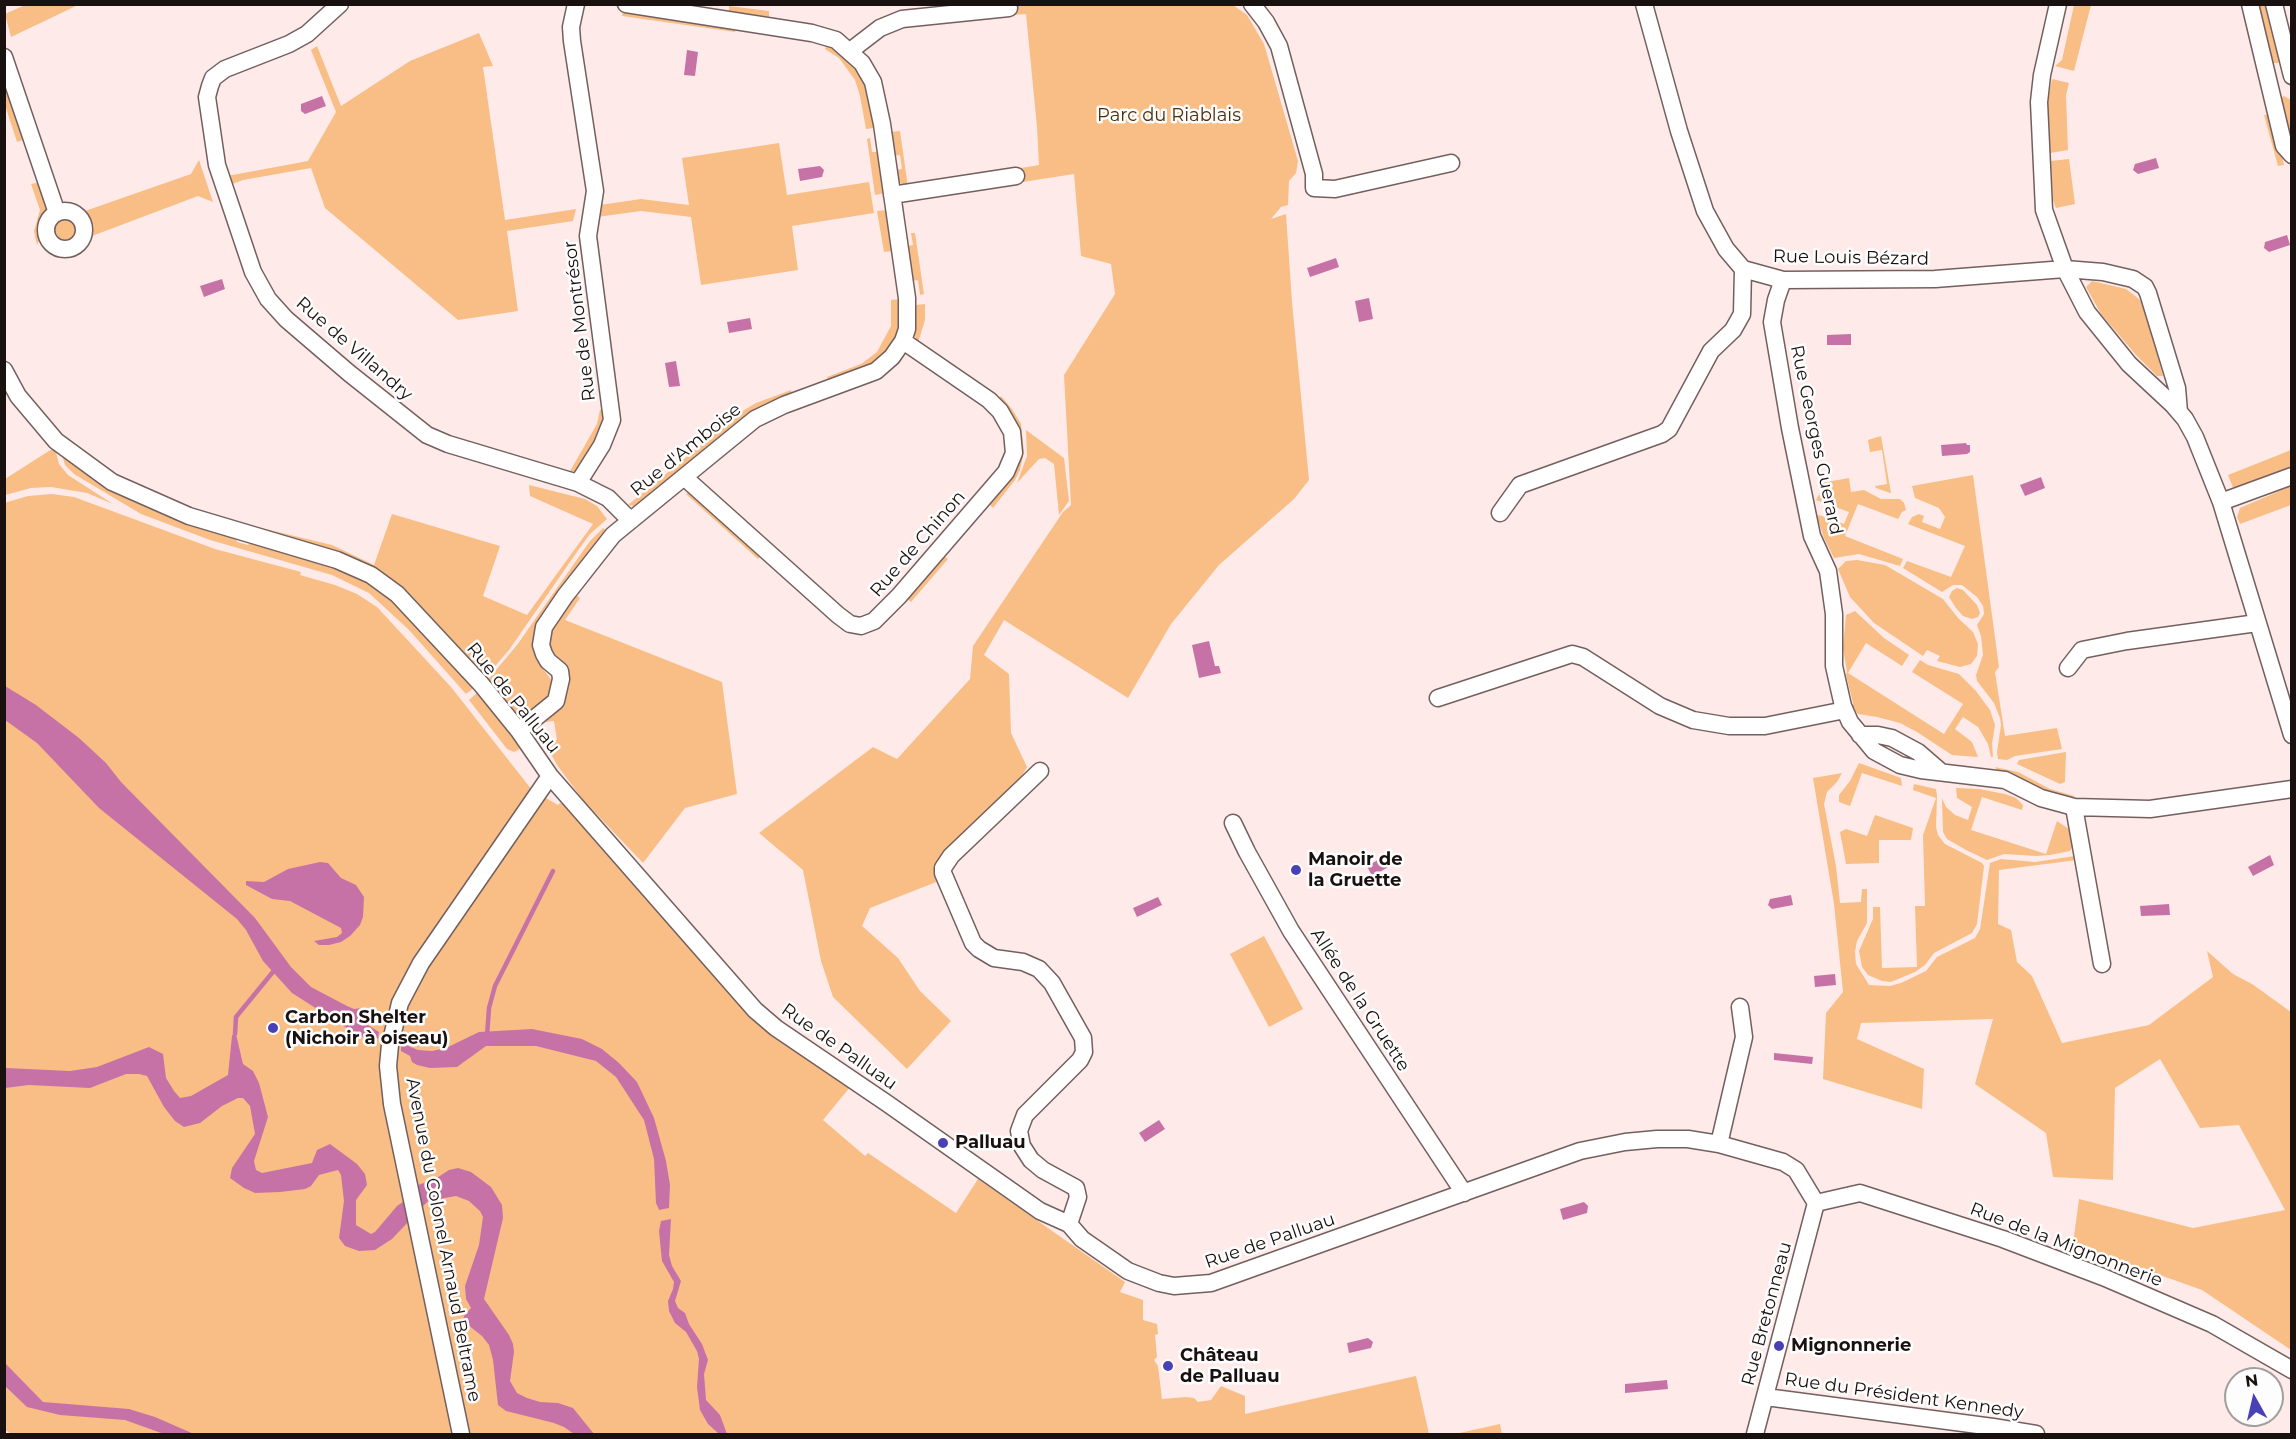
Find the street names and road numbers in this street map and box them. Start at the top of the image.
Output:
street label: Rue de Montrésor [559,239,601,403]
street label: Rue Louis Bézard [1773,246,1929,270]
street label: Rue de Villandry [291,293,417,405]
street label: Rue Georges Guerard [1785,343,1847,537]
street label: Rue d'Amboise [626,399,746,501]
street label: Rue de Chinon [866,486,970,602]
street label: Rue de Palluau [462,638,564,758]
street label: Allée de la Gruette [1306,925,1414,1075]
street label: Rue de Palluau [777,999,901,1095]
street label: Avenue du Colonel Arnaud Beltrame [401,1076,485,1404]
street label: Rue de la Mignonnerie [1967,1198,2165,1292]
street label: Rue de Palluau [1202,1209,1338,1273]
street label: Rue Bretonneau [1737,1240,1797,1388]
street label: Rue du Président Kennedy [1783,1369,2025,1423]

